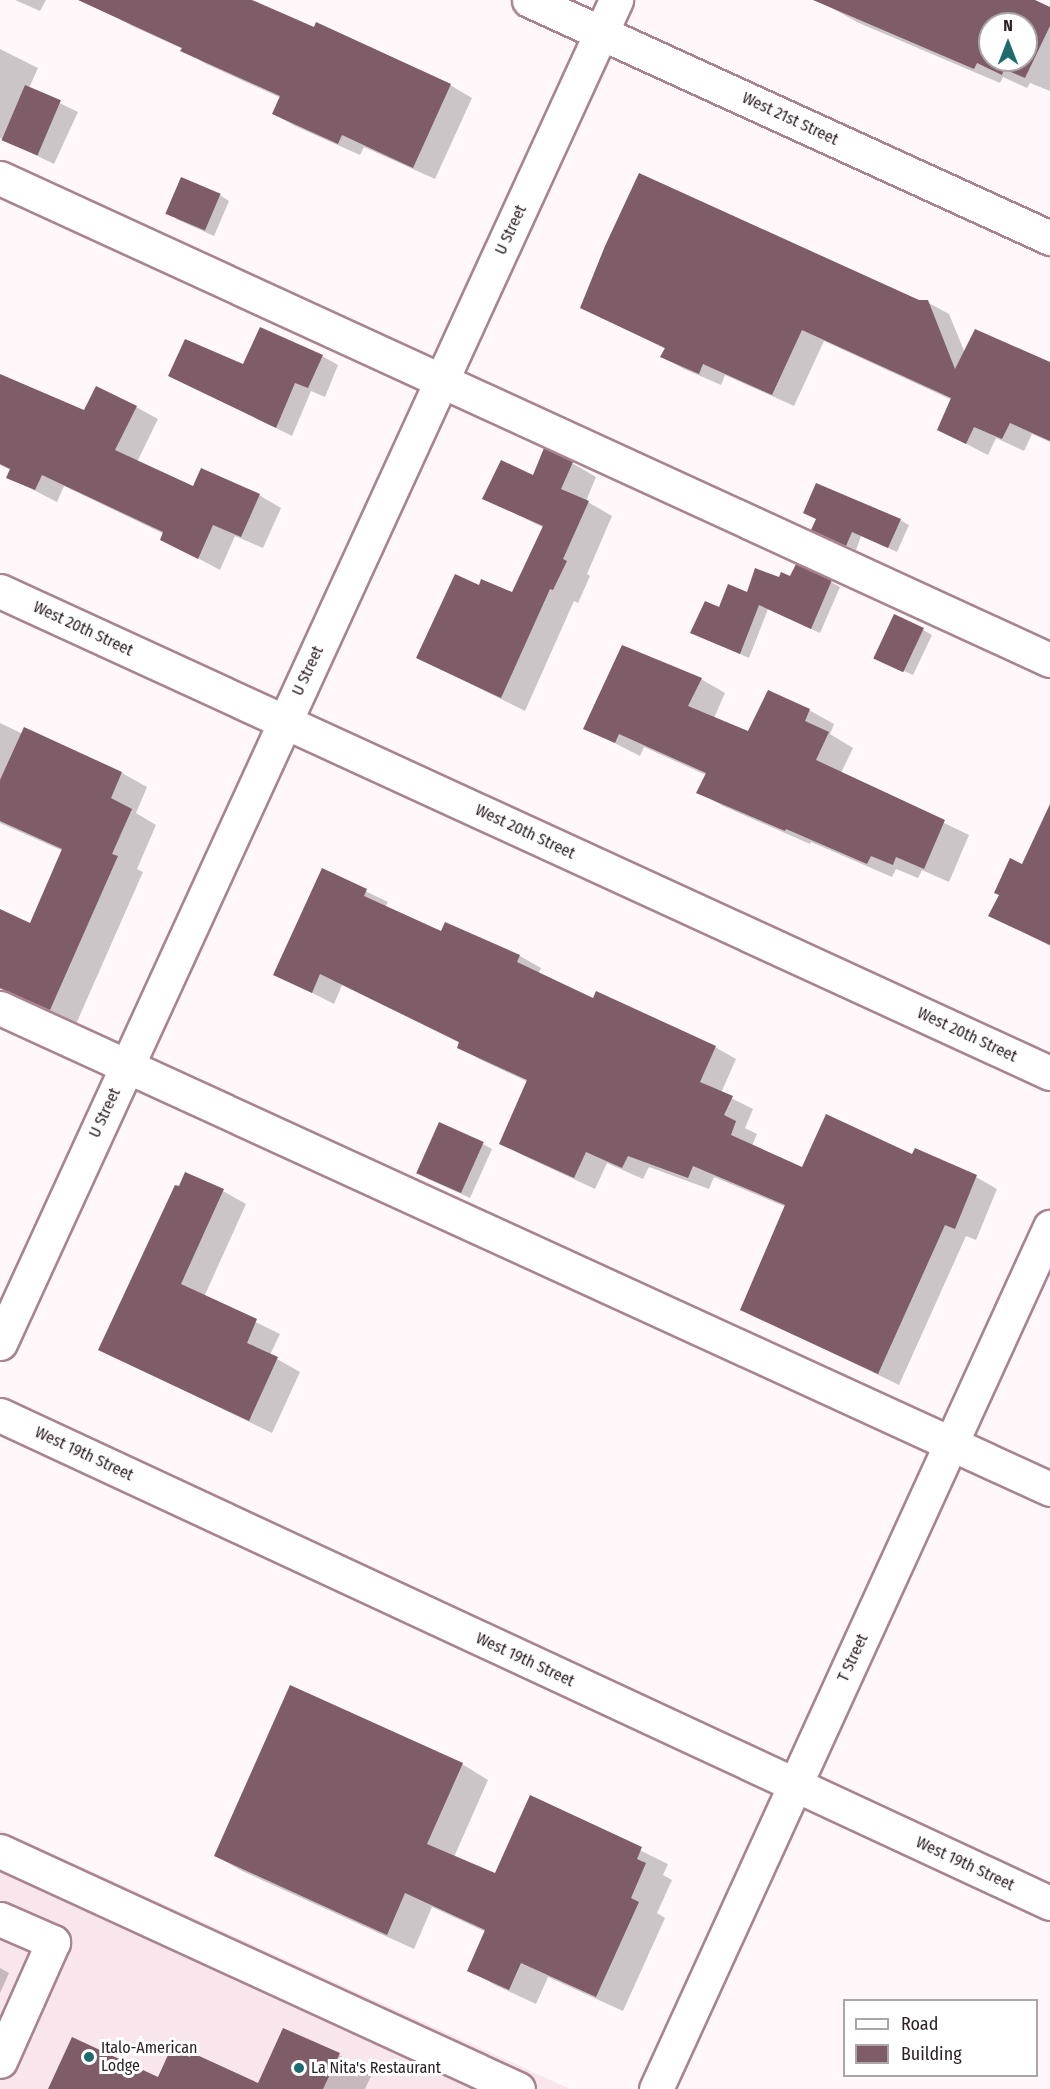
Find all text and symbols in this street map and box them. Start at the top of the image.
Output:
north arrow [978,12,1038,72]
text: N [1003,16,1013,35]
street label: West 21st Street [739,88,841,150]
street label: U Street [491,202,531,258]
street label: West 20th Street [30,598,136,660]
street label: U Street [288,643,328,699]
street label: West 20th Street [472,801,578,863]
street label: West 20th Street [914,1004,1020,1066]
street label: U Street [85,1085,125,1141]
street label: West 19th Street [32,1423,136,1485]
street label: West 19th Street [473,1629,577,1691]
street label: T Street [834,1631,872,1685]
street label: West 19th Street [913,1833,1017,1895]
legend [843,1999,1038,2077]
text: Road [901,2013,938,2035]
place label: Italo-American Lodge [101,2038,197,2076]
text: Building [901,2043,962,2065]
marker: Italo-American Lodge [82,2050,96,2064]
place label: La Nita's Restaurant [311,2058,441,2078]
marker: La Nita's Restaurant [292,2061,306,2075]

